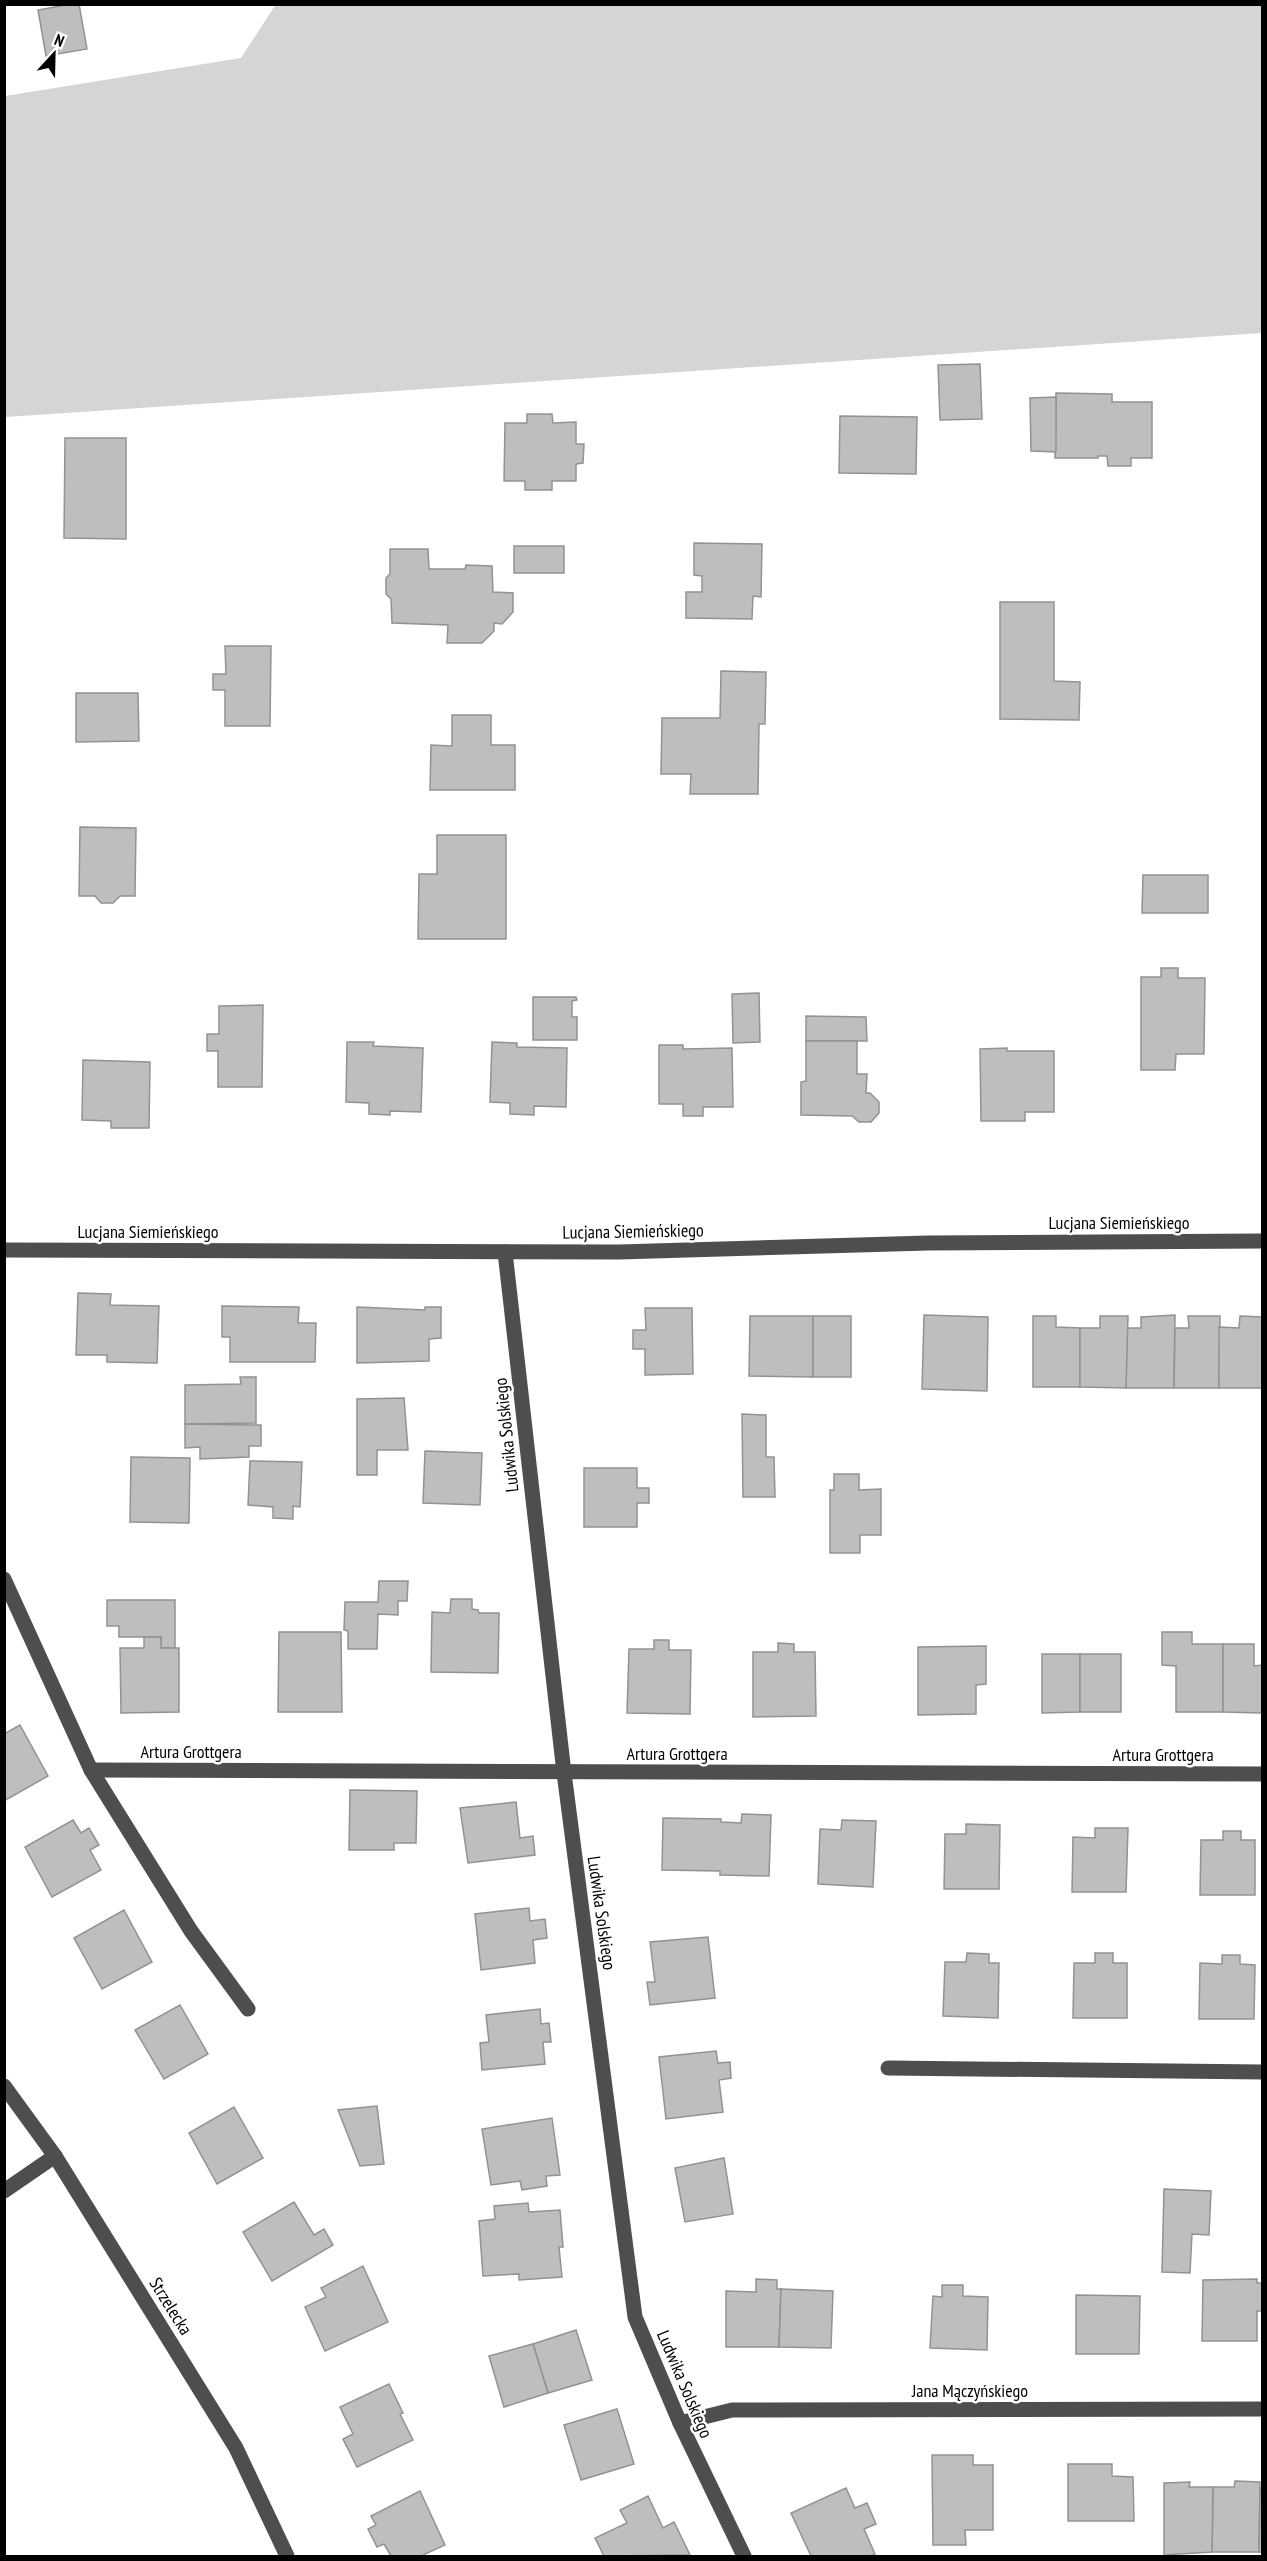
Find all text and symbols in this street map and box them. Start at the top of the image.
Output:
north arrow [24,24,84,84]
text: N [52,29,67,51]
street label: Lucjana Siemieńskiego [1048,1211,1190,1234]
street label: Lucjana Siemieńskiego [562,1218,704,1244]
street label: Lucjana Siemieńskiego [77,1220,219,1243]
street label: Ludwika Solskiego [489,1376,523,1493]
street label: Artura Grottgera [140,1740,242,1763]
street label: Artura Grottgera [626,1742,728,1765]
street label: Artura Grottgera [1112,1743,1214,1766]
street label: Ludwika Solskiego [583,1855,621,1972]
street label: Strzelecka [144,2273,198,2339]
street label: Ludwika Solskiego [652,2327,718,2442]
street label: Jana Mączyńskiego [911,2379,1028,2402]

